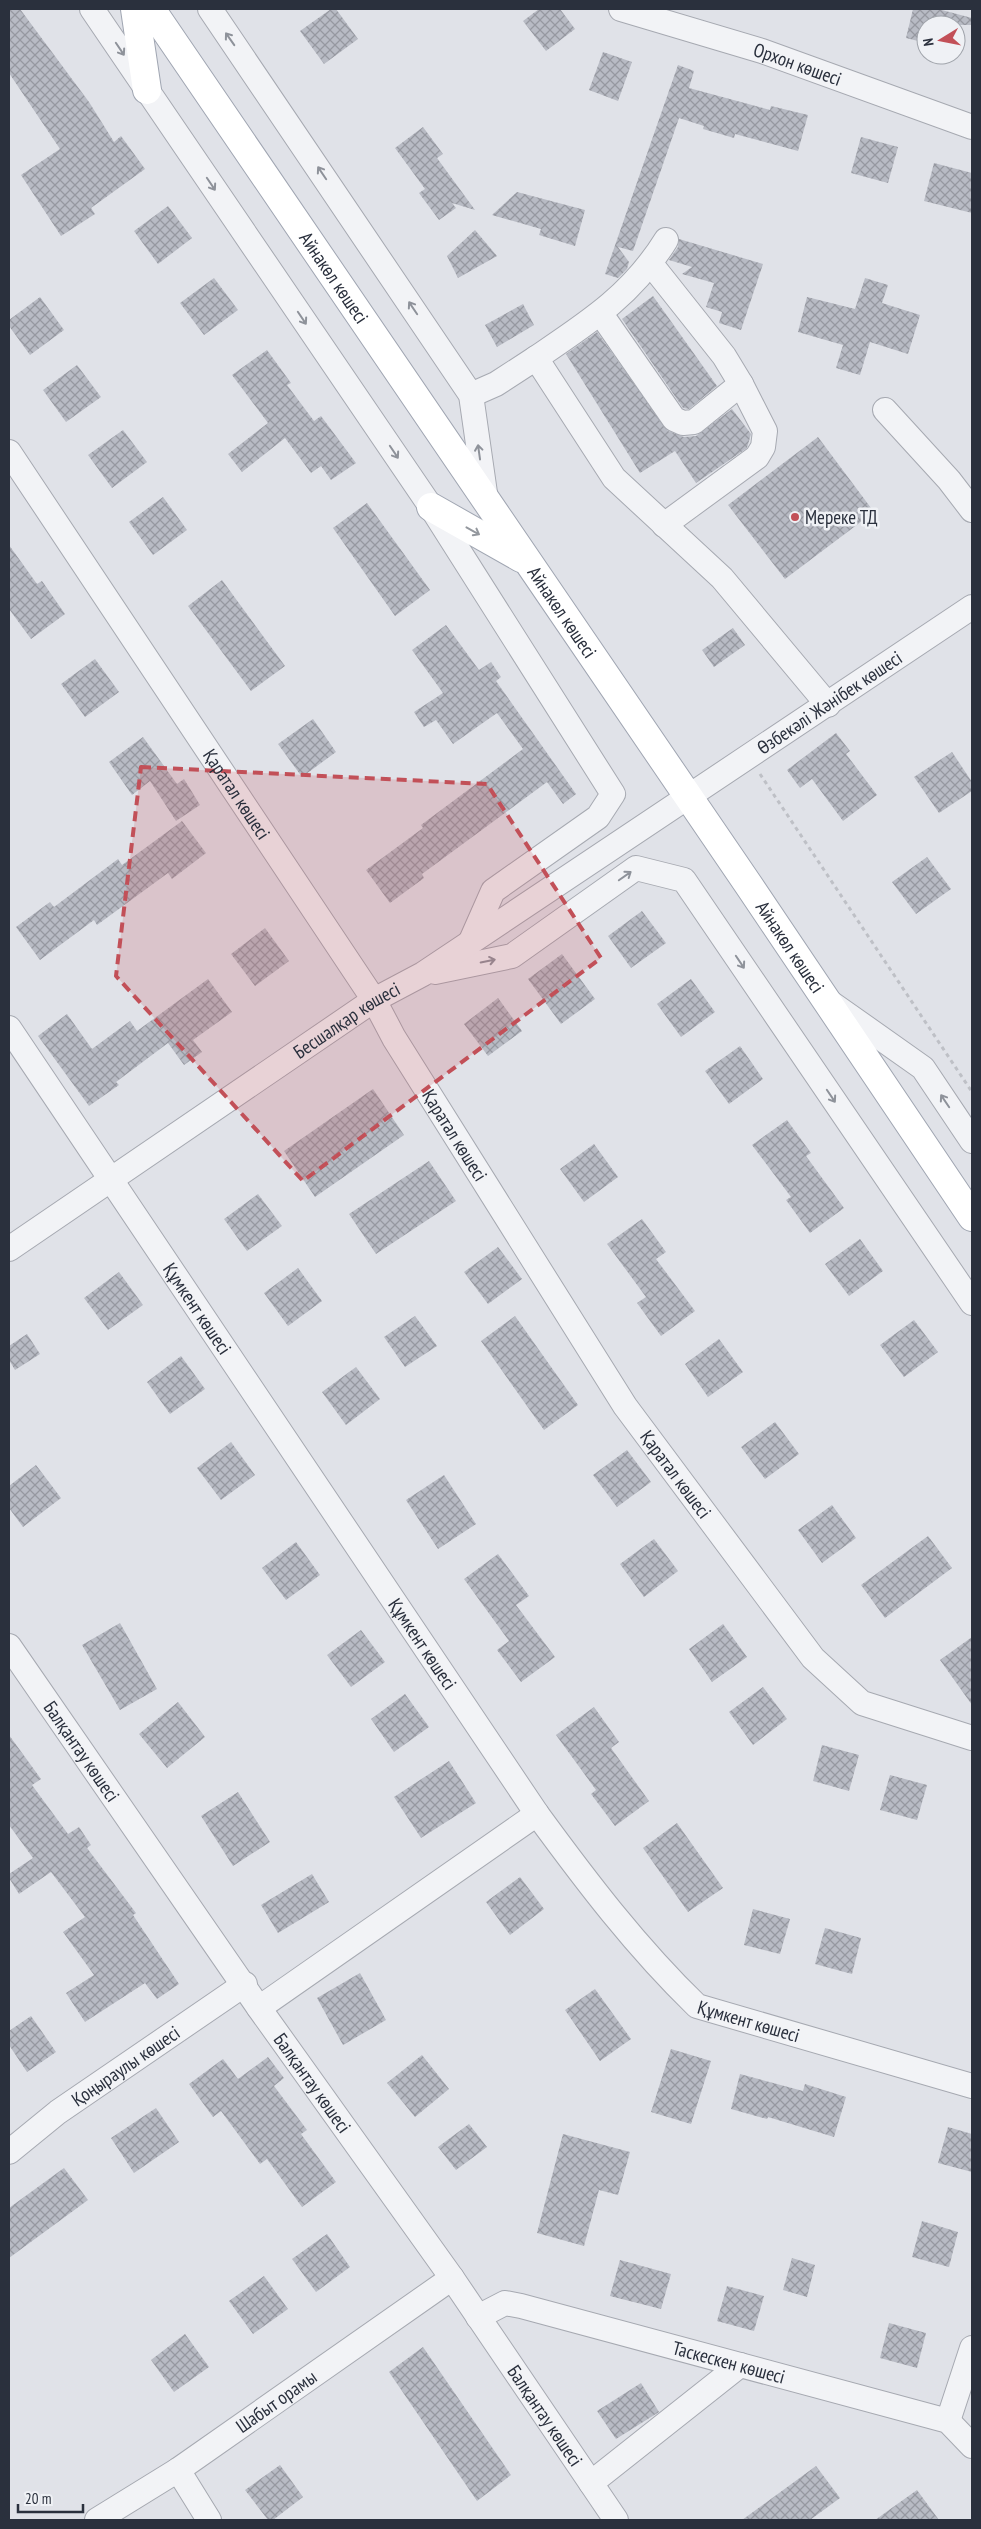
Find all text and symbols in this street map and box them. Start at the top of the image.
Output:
north arrow [916,15,966,65]
one-way arrow [225,32,235,46]
street label: Орхон көшесі [751,37,845,91]
text: N [919,37,938,48]
one-way arrow [115,42,125,56]
one-way arrow [317,166,327,180]
one-way arrow [206,176,216,190]
street label: Айнакөл көшесі [294,227,374,328]
one-way arrow [408,301,418,315]
one-way arrow [297,311,307,325]
one-way arrow [474,444,484,460]
one-way arrow [389,445,399,459]
place label: Мереке ТД [805,505,878,529]
marker: Мереке ТД [789,511,801,523]
one-way arrow [466,526,481,536]
street label: Айнакөл көшесі [523,562,602,662]
street label: Өзбекәлі Жәнібек көшесі [752,645,906,760]
street label: Қаратал көшесі [198,744,276,844]
one-way arrow [617,871,631,881]
street label: Айнакөл көшесі [751,896,830,997]
one-way arrow [735,954,745,968]
one-way arrow [480,955,496,965]
street label: Бесшалқар көшесі [289,977,404,1064]
street label: Қаратал көшесі [417,1085,493,1185]
one-way arrow [826,1089,836,1103]
one-way arrow [940,1094,950,1108]
street label: Құмкент көшесі [158,1258,237,1359]
street label: Қаратал көшесі [635,1425,717,1523]
street label: Құмкент көшесі [383,1594,462,1694]
street label: Балқантау көшесі [39,1696,125,1806]
street label: Құмкент көшесі [695,1995,803,2047]
street label: Қоңыраулы көшесі [67,2020,184,2111]
street label: Балқантау көшесі [269,2028,356,2138]
street label: Таскескен көшесі [670,2335,788,2389]
street label: Балқантау көшесі [502,2360,588,2471]
street label: Шабыт орамы [231,2365,321,2438]
scale bar [18,2482,82,2514]
text: 20 m [25,2489,51,2508]

